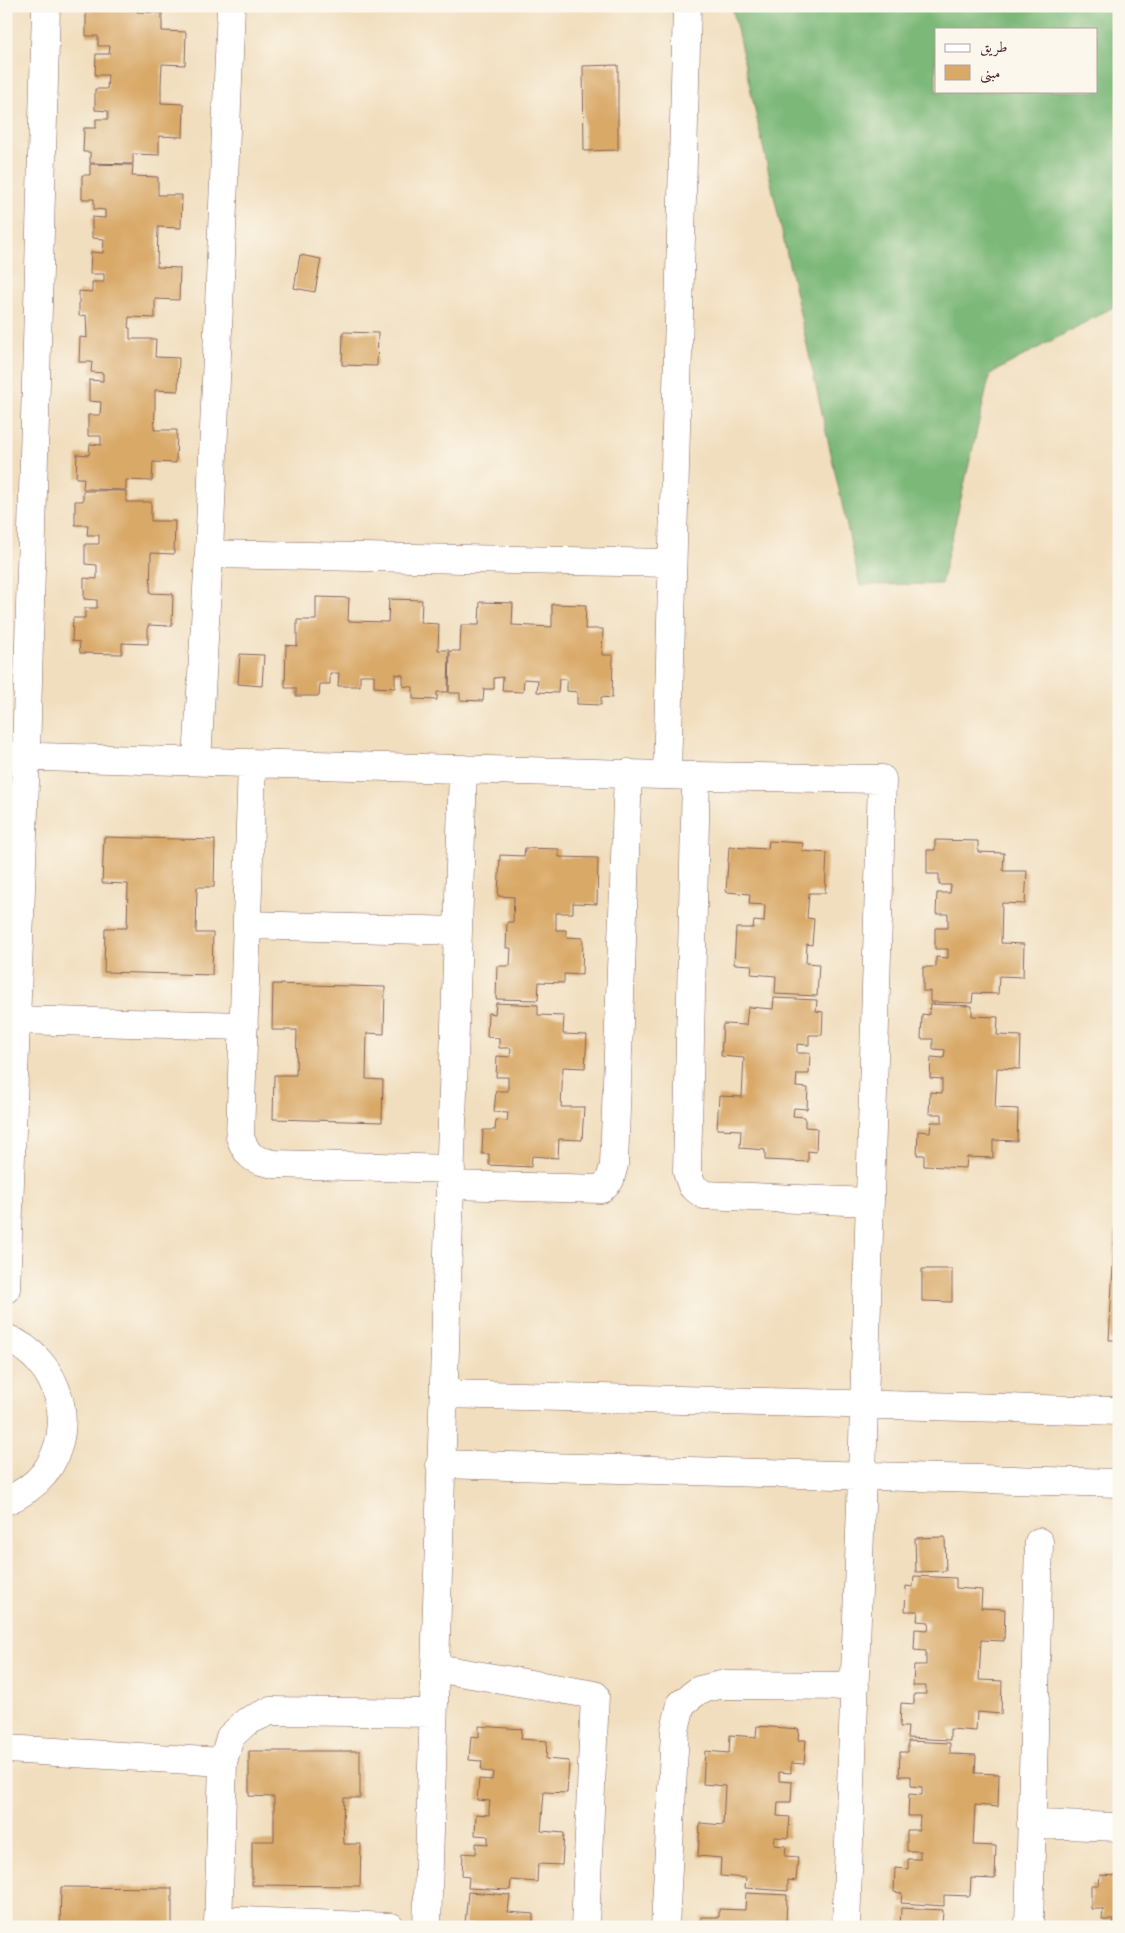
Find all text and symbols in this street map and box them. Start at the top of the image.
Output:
legend [935,28,1098,92]
text: طريق [980,37,1007,57]
text: مبنى [980,63,1000,84]

